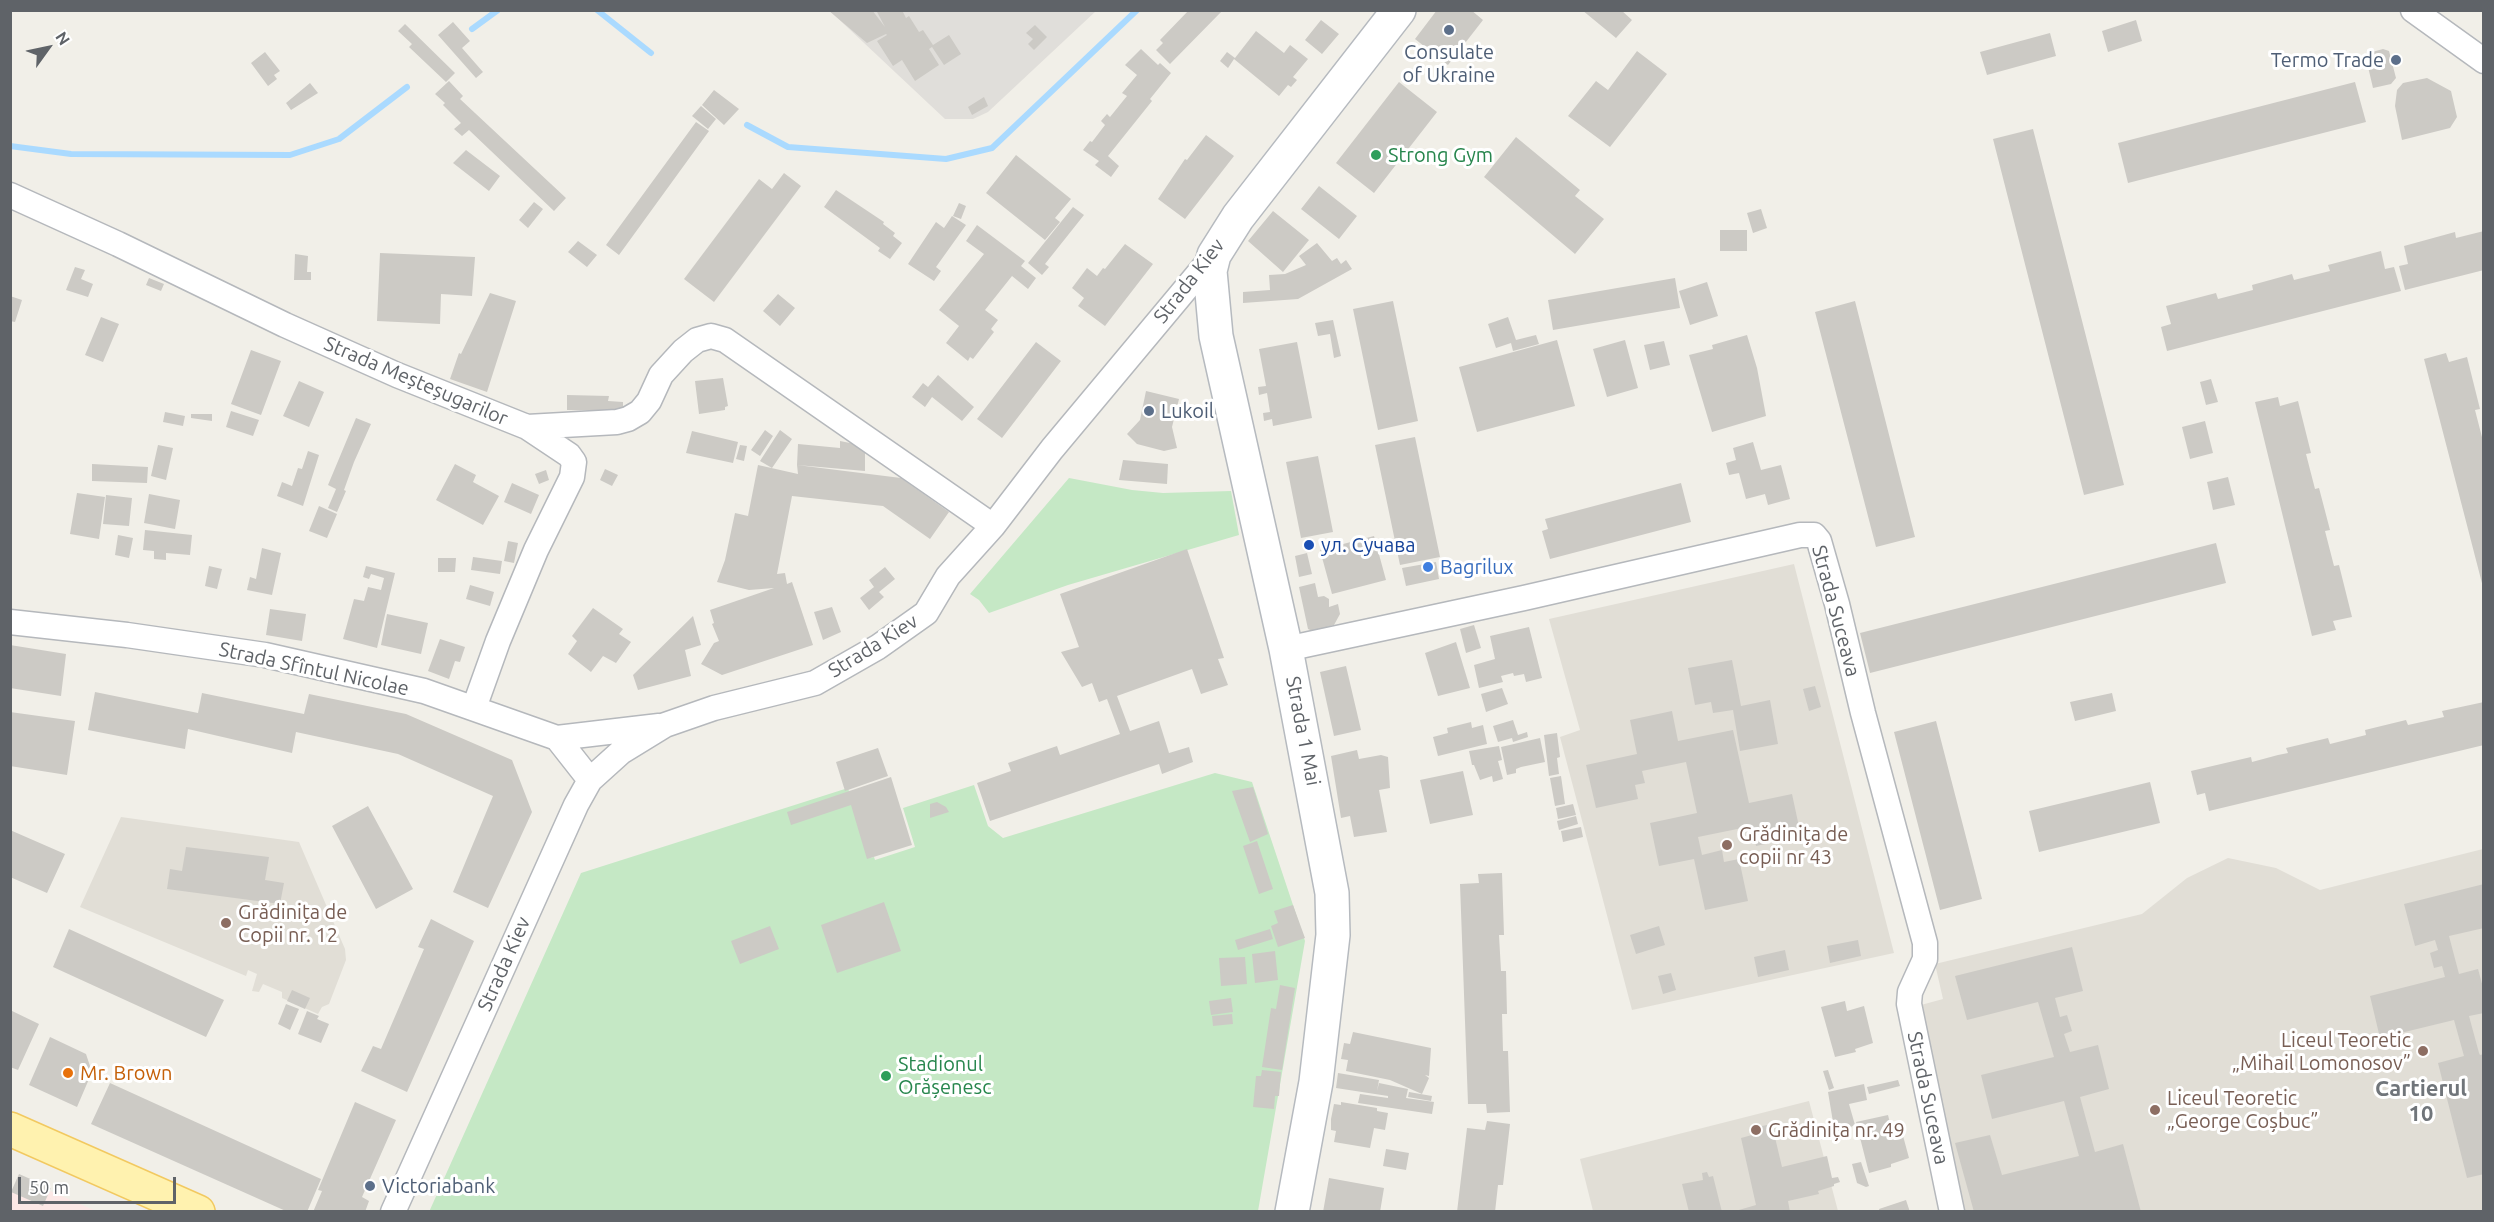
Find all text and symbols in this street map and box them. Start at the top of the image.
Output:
north arrow [18,18,78,78]
marker: Consulate of Ukraine [1442,23,1456,37]
text: N [52,28,74,48]
place label: Consulate of Ukraine [1403,40,1495,87]
place label: Termo Trade [2271,48,2384,72]
marker: Termo Trade [2389,53,2403,67]
place label: Strong Gym [1388,143,1493,167]
marker: Strong Gym [1369,148,1383,162]
street label: Strada Kiev [1148,234,1230,328]
street label: Strada Meșteșugarilor [320,331,512,431]
place label: Lukoil [1161,399,1214,423]
marker: Lukoil [1142,404,1156,418]
place label: ул. Сучава [1321,533,1415,557]
marker: ул. Сучава [1302,538,1316,552]
street label: Strada Suceava [1807,543,1865,679]
place label: Bagrilux [1440,555,1514,579]
marker: Bagrilux [1421,560,1435,574]
street label: Strada Kiev [824,609,922,683]
street label: Strada Sfîntul Nicolae [217,637,411,701]
street label: Strada 1 Mai [1281,674,1325,788]
place label: Grădinița de copii nr 43 [1739,822,1848,869]
marker: Grădinița de copii nr 43 [1720,838,1734,852]
place label: Grădinița de Copii nr. 12 [238,900,347,947]
street label: Strada Kiev [473,913,535,1015]
marker: Grădinița de Copii nr. 12 [219,916,233,930]
place label: Liceul Teoretic „Mihail Lomonosov” [2232,1028,2411,1075]
street label: Strada Suceava [1902,1029,1954,1167]
marker: Liceul Teoretic „Mihail Lomonosov” [2416,1044,2430,1058]
place label: Stadionul Orășenesc [898,1052,992,1099]
place label: Mr. Brown [80,1061,172,1085]
marker: Mr. Brown [61,1066,75,1080]
marker: Stadionul Orășenesc [879,1069,893,1083]
district label: Cartierul 10 [2375,1076,2467,1128]
place label: Liceul Teoretic „George Coșbuc” [2167,1086,2318,1133]
marker: Liceul Teoretic „George Coșbuc” [2148,1103,2162,1117]
place label: Grădinița nr. 49 [1768,1118,1905,1142]
marker: Grădinița nr. 49 [1749,1123,1763,1137]
scale bar [21,1165,178,1203]
place label: Victoriabank [382,1174,495,1198]
text: 50 m [29,1177,69,1197]
marker: Victoriabank [363,1179,377,1193]

